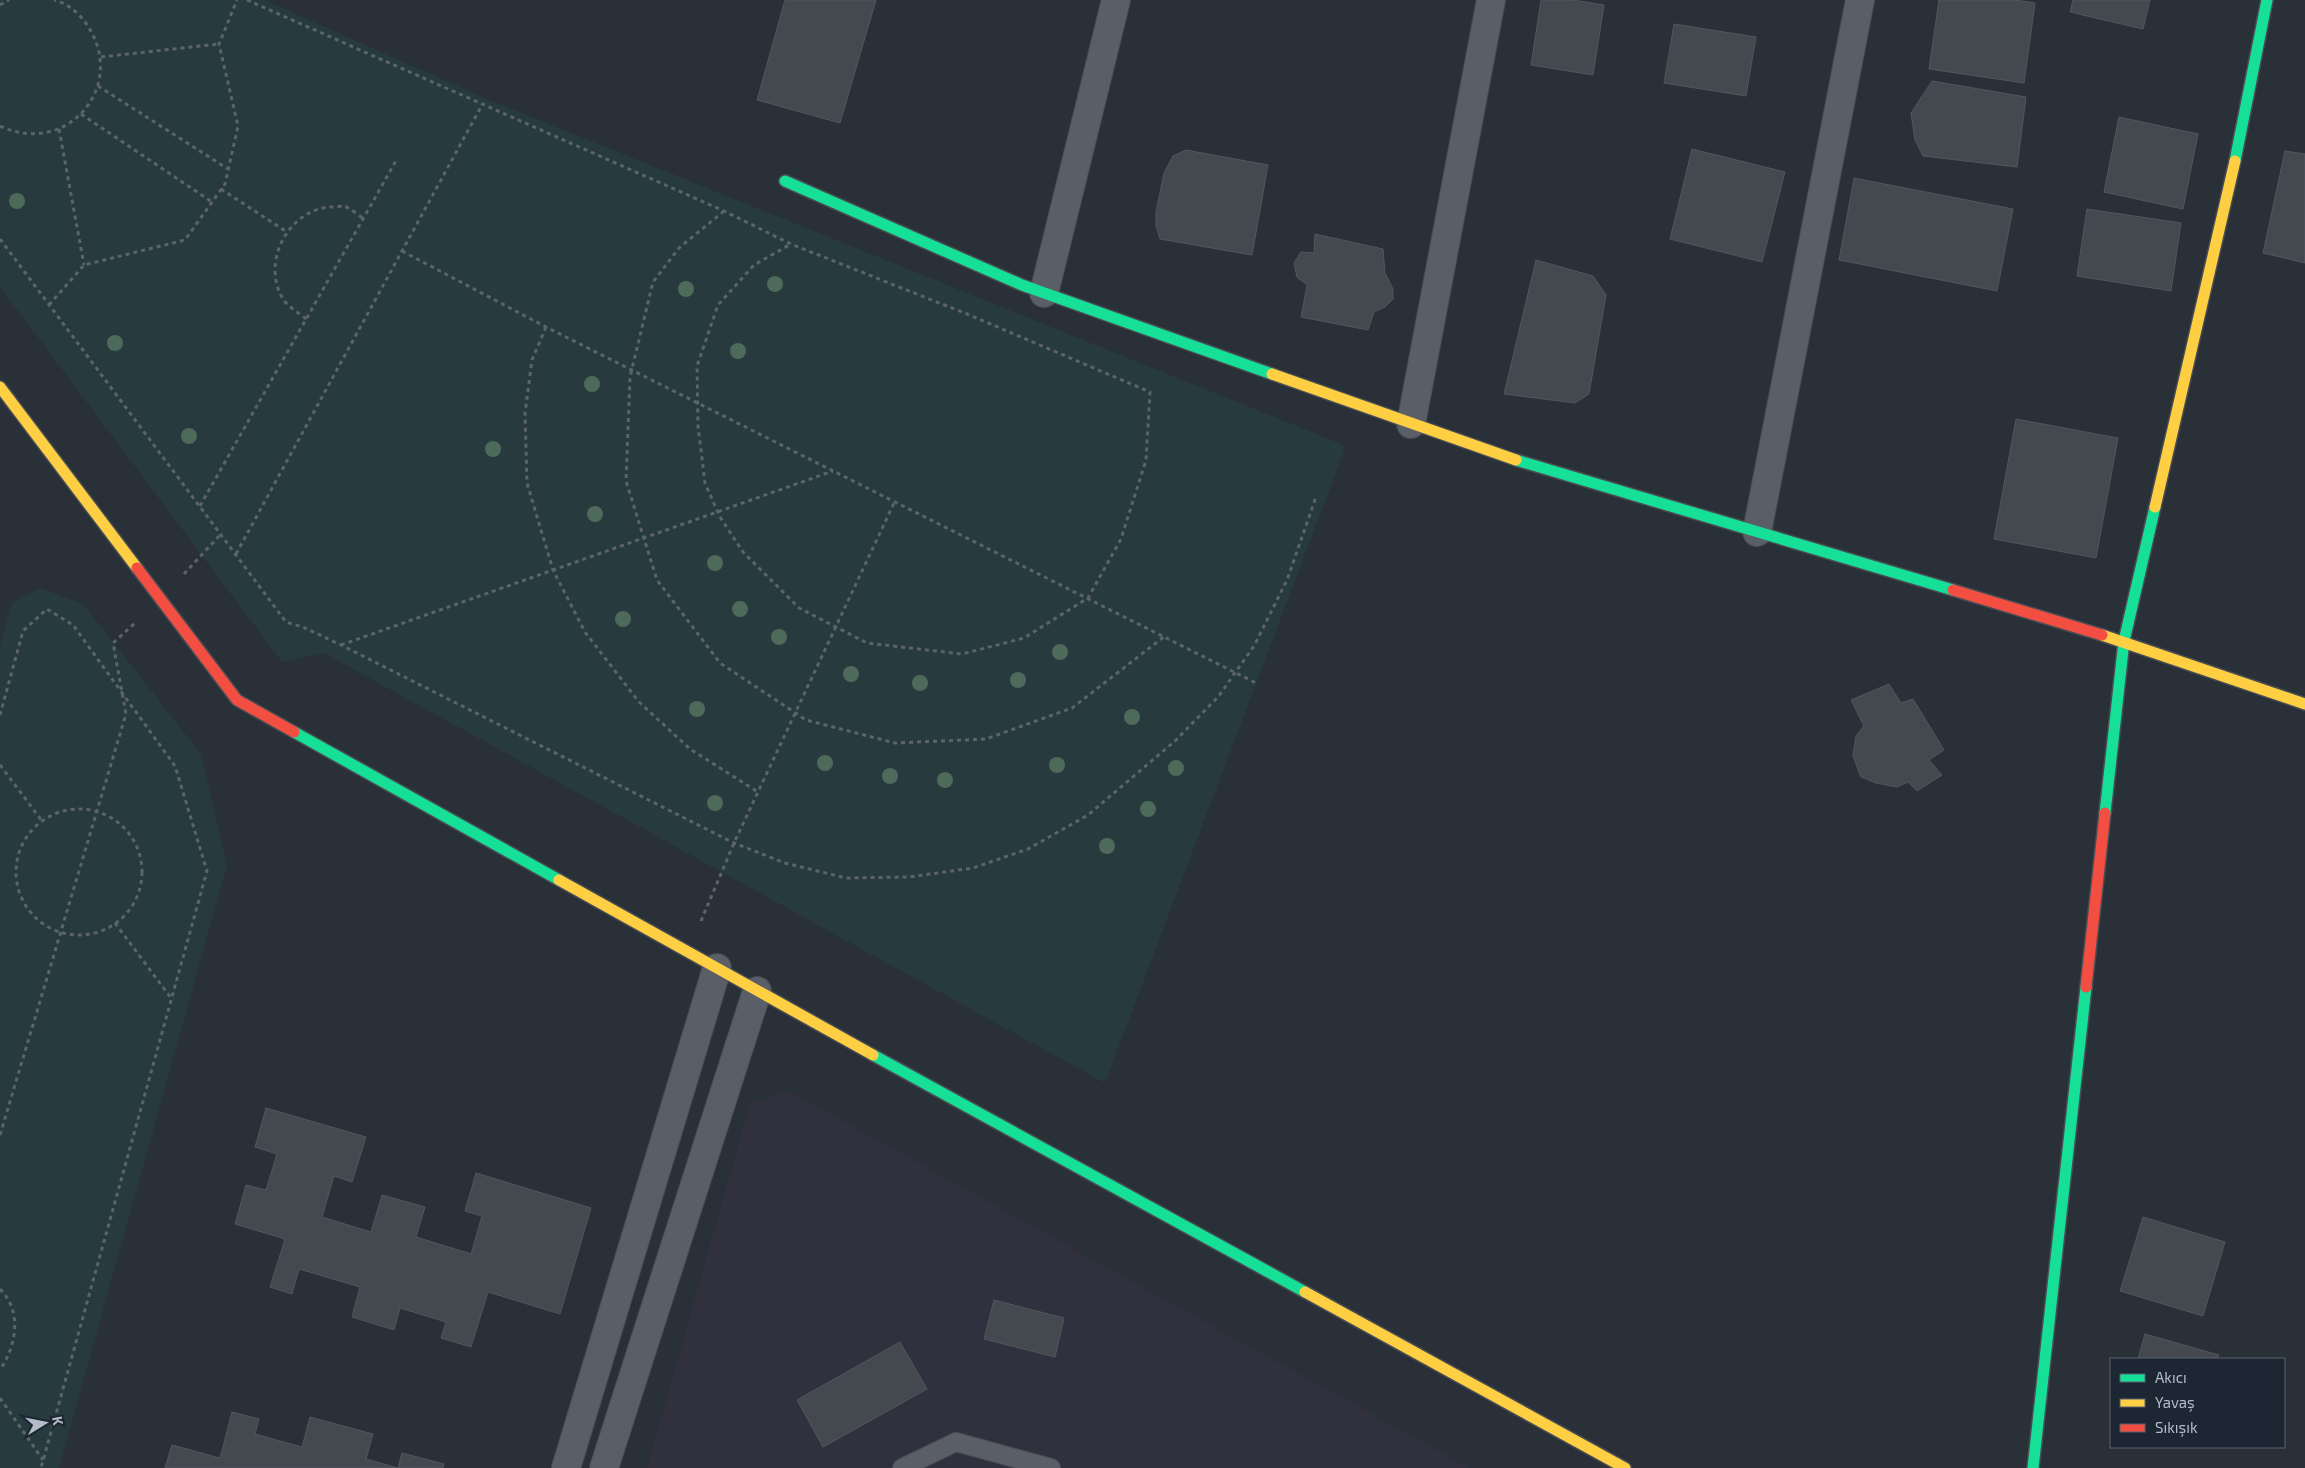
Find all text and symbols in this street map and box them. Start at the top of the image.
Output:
legend [2110,1358,2285,1448]
text: Akıcı [2155,1368,2187,1386]
text: Yavaş [2155,1393,2195,1412]
north arrow [20,1398,70,1448]
text: K [49,1415,67,1427]
text: Sıkışık [2155,1418,2198,1437]

